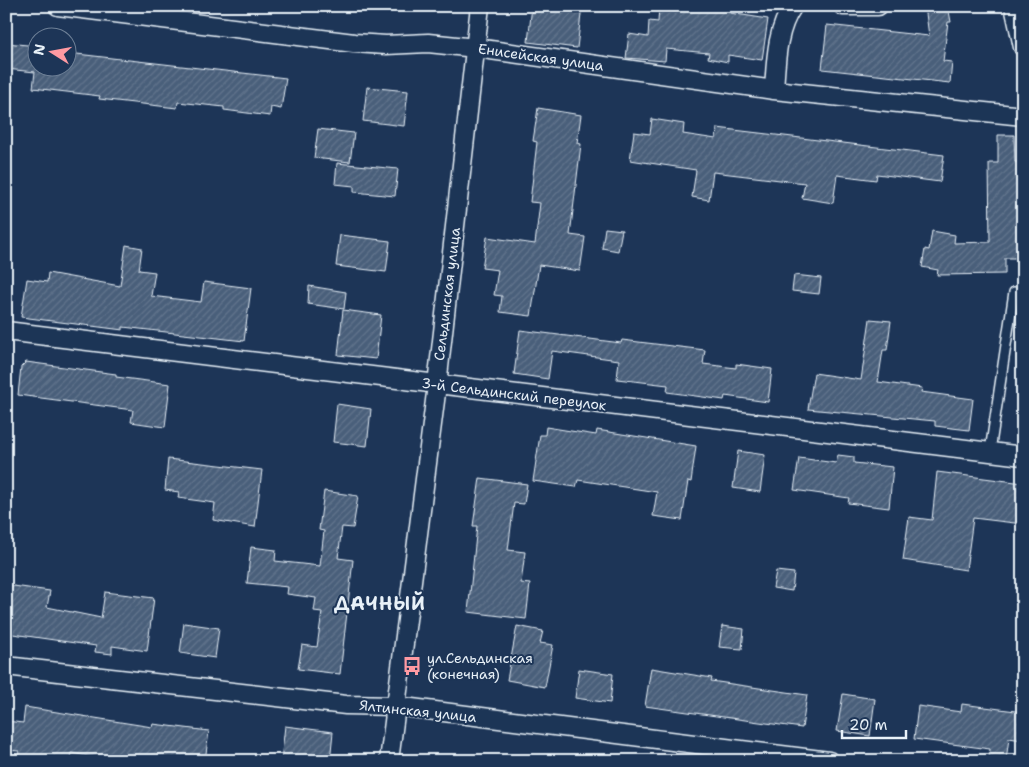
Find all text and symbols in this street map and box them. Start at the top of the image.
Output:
north arrow [28,28,78,78]
street label: Енисейская улица [477,39,605,75]
text: N [29,42,49,57]
street label: Сельдинская улица [430,226,464,362]
street label: 3-й Сельдинский переулок [421,374,608,414]
district label: ДАЧНЫЙ [334,591,426,616]
place label: ул.Сельдинская (конечная) [427,649,533,683]
bus stop icon: ул.Сельдинская (конечная) [401,655,423,677]
street label: Ялтинская улица [359,696,478,726]
scale bar [842,707,905,739]
text: 20 m [849,715,888,735]

